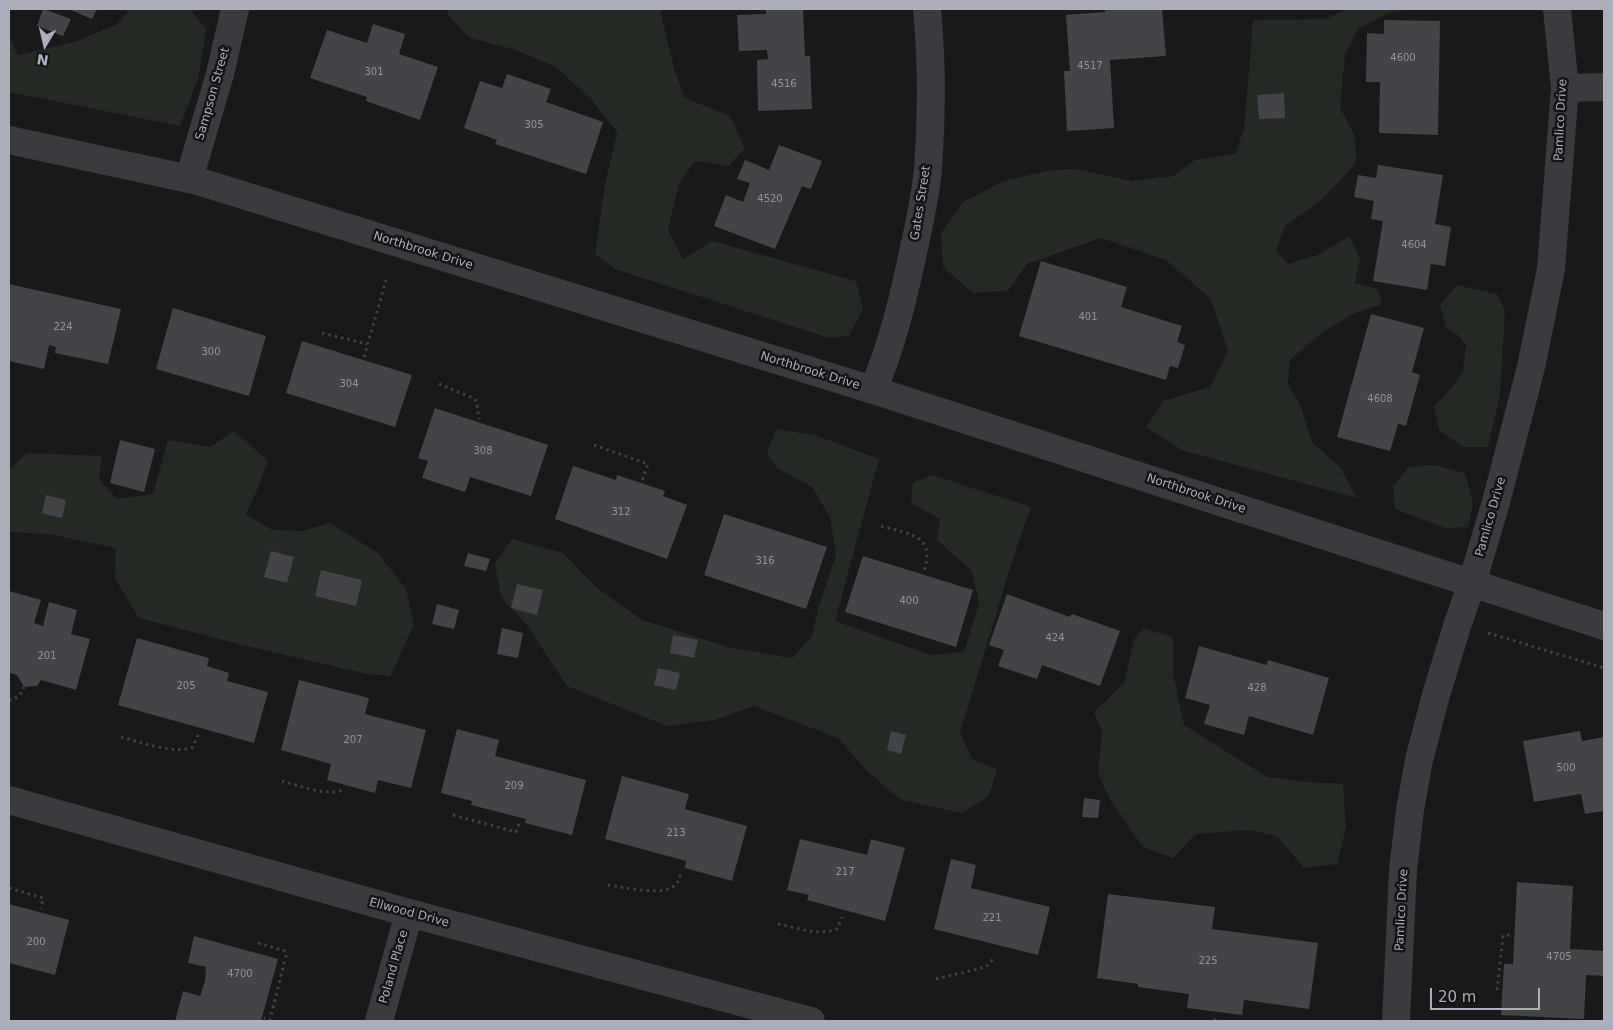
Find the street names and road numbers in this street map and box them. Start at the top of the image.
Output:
street label: Sampson Street [193,46,233,142]
street label: Pamlico Drive [1552,79,1570,161]
street label: Gates Street [908,165,934,241]
street label: Northbrook Drive [372,229,474,273]
street label: Northbrook Drive [759,349,861,393]
street label: Northbrook Drive [1145,471,1247,517]
street label: Pamlico Drive [1473,476,1509,558]
street label: Pamlico Drive [1393,869,1411,951]
street label: Ellwood Drive [367,895,451,931]
street label: Poland Place [377,929,411,1005]

